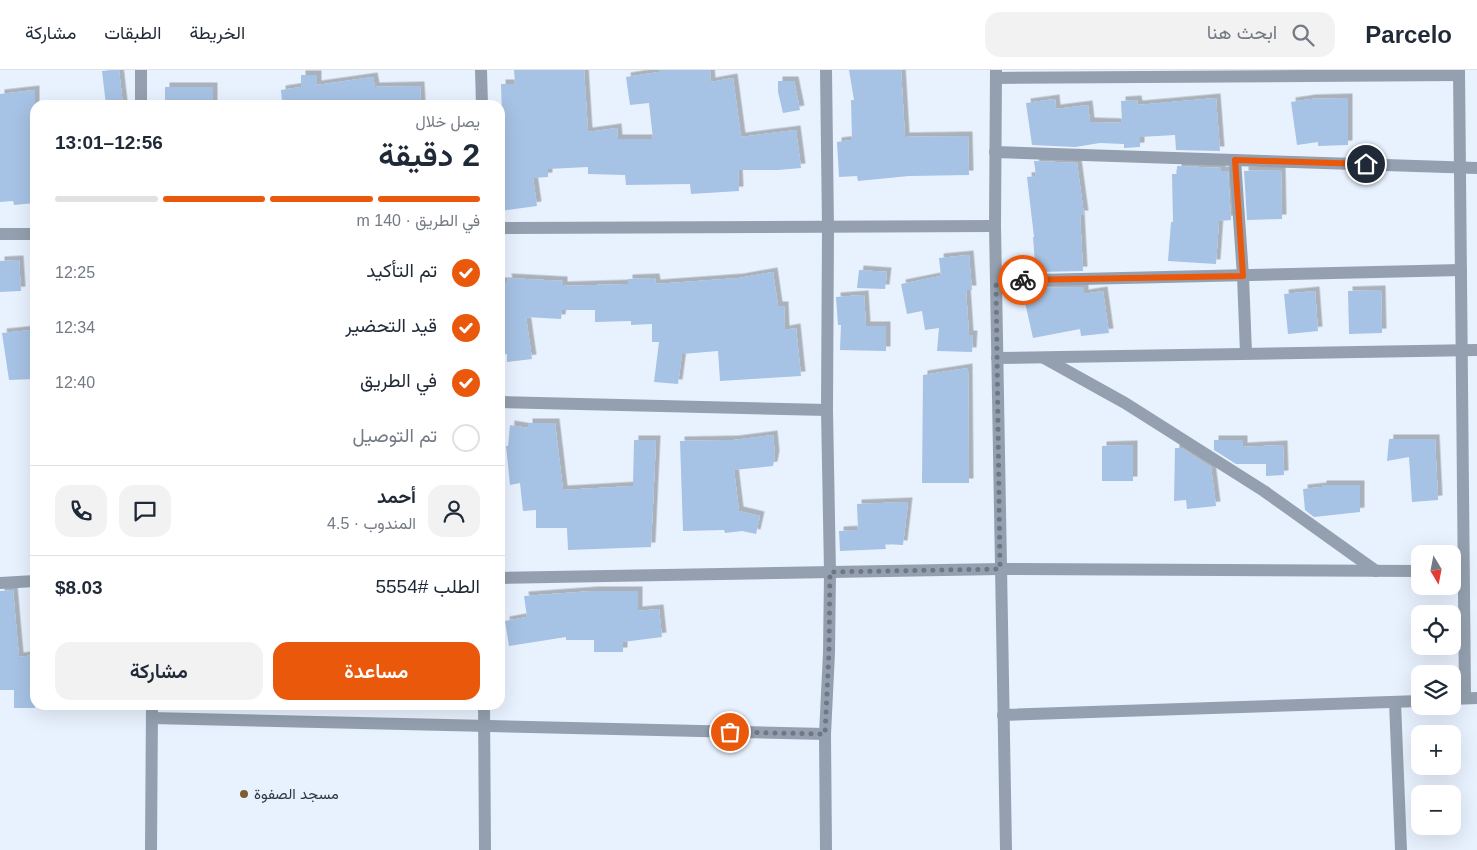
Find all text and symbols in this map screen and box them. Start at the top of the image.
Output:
search box [985,12,1335,57]
icon: search [1289,21,1317,49]
text: Parcelo [1365,21,1452,48]
text: ابحث هنا [1207,22,1277,43]
text: مشاركة [25,23,76,43]
text: الطبقات [104,23,161,43]
text: الخريطة [189,23,245,43]
text: يصل خلال [416,113,480,130]
text: 12:56–13:01 [55,132,163,153]
text: 2 دقيقة [378,137,480,173]
pin [1345,143,1387,185]
icon: home [1352,150,1380,178]
text: في الطريق · 140 m [357,212,480,229]
courier [998,255,1048,305]
icon: check [452,259,480,287]
text: تم التأكيد [366,260,437,281]
text: 12:25 [55,264,95,281]
icon: bike [1009,266,1037,294]
icon: check [452,314,480,342]
text: قيد التحضير [345,315,437,336]
text: 12:34 [55,319,95,336]
icon: check [452,369,480,397]
text: في الطريق [360,370,437,391]
text: 12:40 [55,374,95,391]
text: تم التوصيل [353,425,437,446]
button: phone [55,485,107,537]
button: chat [119,485,171,537]
button: person [428,485,480,537]
text: أحمد [377,486,416,507]
text: المندوب · 4.5 [327,515,416,532]
north arrow [1411,545,1461,595]
map controls [1411,545,1461,835]
text: الطلب #5554 [375,576,480,597]
text: $8.03 [55,577,103,598]
button: locate [1411,605,1461,655]
button: مشاركة [55,642,263,700]
button: مساعدة [273,642,480,700]
button: layers [1411,665,1461,715]
pin [709,711,751,753]
icon: bag [716,718,744,746]
button: + [1411,725,1461,775]
place label: مسجد الصفوة [254,785,339,803]
button: − [1411,785,1461,835]
marker: مسجد الصفوة [238,788,250,800]

